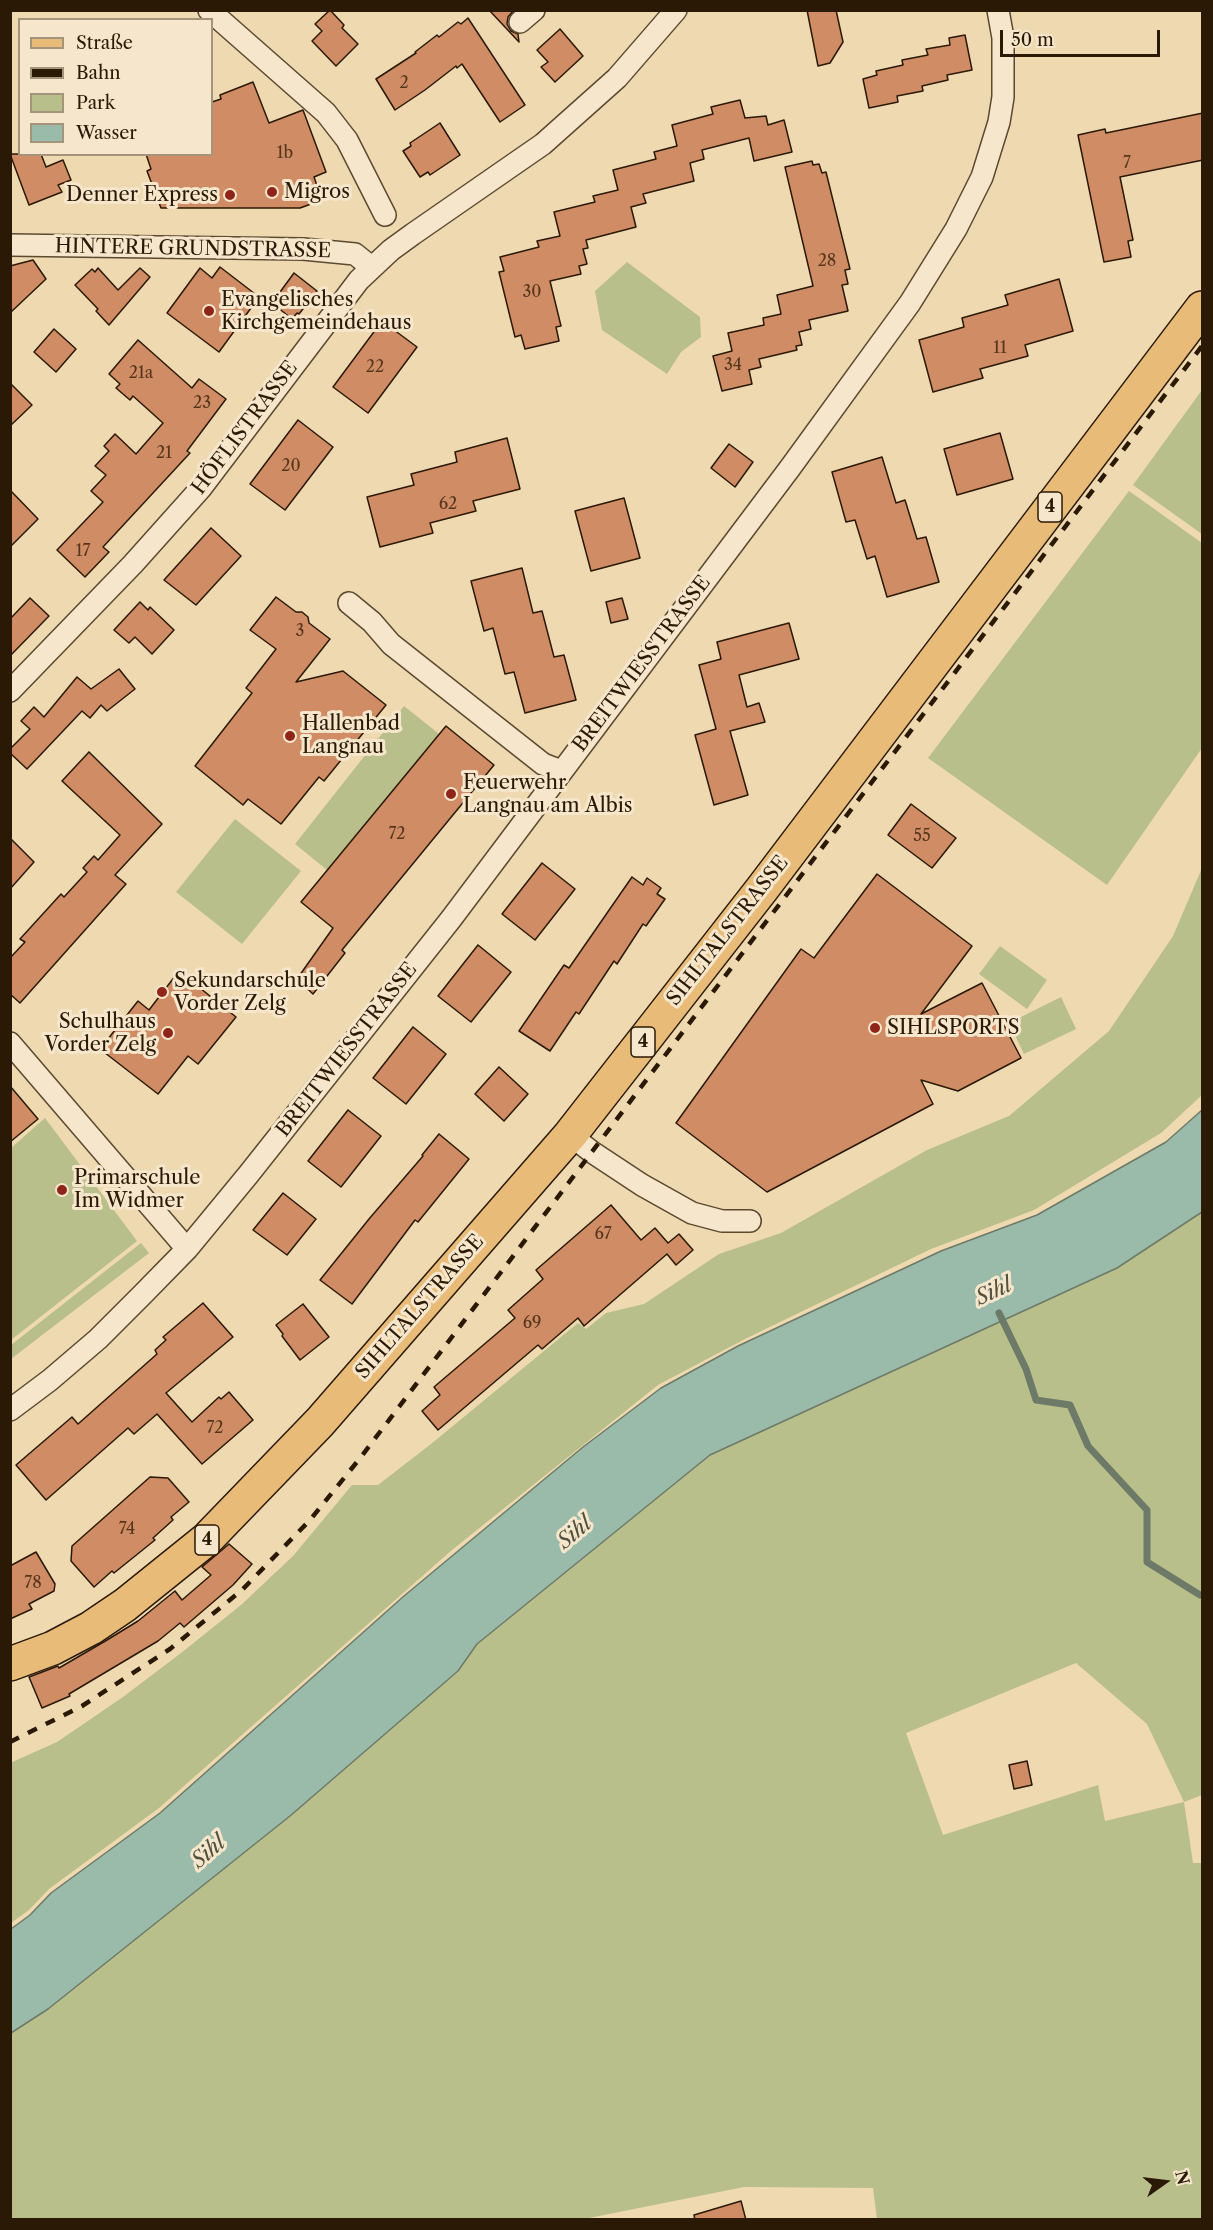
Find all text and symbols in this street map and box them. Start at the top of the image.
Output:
legend [18,18,213,156]
scale bar [1003,18,1164,56]
text: 50 m [1011,29,1054,51]
text: Straße [76,32,133,54]
text: Bahn [76,62,121,84]
house number: 2 [399,73,409,93]
text: Park [76,92,115,114]
text: Wasser [76,122,137,144]
house number: 1b [277,143,293,163]
house number: 7 [1123,153,1131,173]
place label: Migros [284,180,350,204]
place label: Denner Express [66,183,218,207]
marker: Migros [265,185,279,199]
marker: Denner Express [223,188,237,202]
street label: HINTERE GRUNDSTRASSE [55,235,331,263]
house number: 28 [818,251,836,271]
house number: 30 [523,282,541,302]
place label: Evangelisches Kirchgemeindehaus [221,288,411,335]
marker: Evangelisches Kirchgemeindehaus [202,304,216,318]
house number: 11 [993,338,1007,358]
house number: 34 [724,355,742,375]
street label: HÖFLISTRASSE [187,356,303,500]
house number: 22 [366,357,384,377]
house number: 21a [129,363,153,383]
house number: 23 [193,393,211,413]
house number: 21 [156,443,172,463]
house number: 20 [281,456,301,476]
road number: 4 [1038,492,1062,522]
house number: 62 [439,494,457,514]
house number: 17 [76,541,90,561]
street label: BREITWIESSTRASSE [568,571,716,757]
house number: 3 [296,621,304,641]
place label: Hallenbad Langnau [302,712,400,759]
marker: Hallenbad Langnau [283,729,297,743]
place label: Feuerwehr Langnau am Albis [463,771,633,818]
marker: Feuerwehr Langnau am Albis [444,787,458,801]
house number: 72 [388,824,406,844]
house number: 55 [913,826,931,846]
street label: SIHLTALSTRASSE [662,851,794,1011]
street label: BREITWIESSTRASSE [272,958,422,1142]
place label: Sekundarschule Vorder Zelg [174,969,326,1016]
marker: Sekundarschule Vorder Zelg [155,985,169,999]
place label: Schulhaus Vorder Zelg [45,1010,156,1057]
place label: SIHLSPORTS [887,1016,1020,1040]
marker: SIHLSPORTS [868,1021,882,1035]
marker: Schulhaus Vorder Zelg [161,1026,175,1040]
road number: 4 [631,1027,655,1057]
place label: Primarschule Im Widmer [74,1166,200,1213]
marker: Primarschule Im Widmer [55,1183,69,1197]
house number: 67 [594,1224,612,1244]
street label: SIHLTALSTRASSE [351,1230,489,1384]
water label: Sihl [972,1273,1016,1311]
house number: 69 [523,1313,541,1333]
house number: 72 [206,1418,224,1438]
water label: Sihl [553,1511,597,1555]
house number: 74 [119,1519,135,1539]
road number: 4 [195,1525,219,1555]
house number: 78 [24,1573,42,1593]
water label: Sihl [187,1830,231,1874]
north arrow [1135,2152,1195,2212]
text: N [1171,2168,1194,2187]

